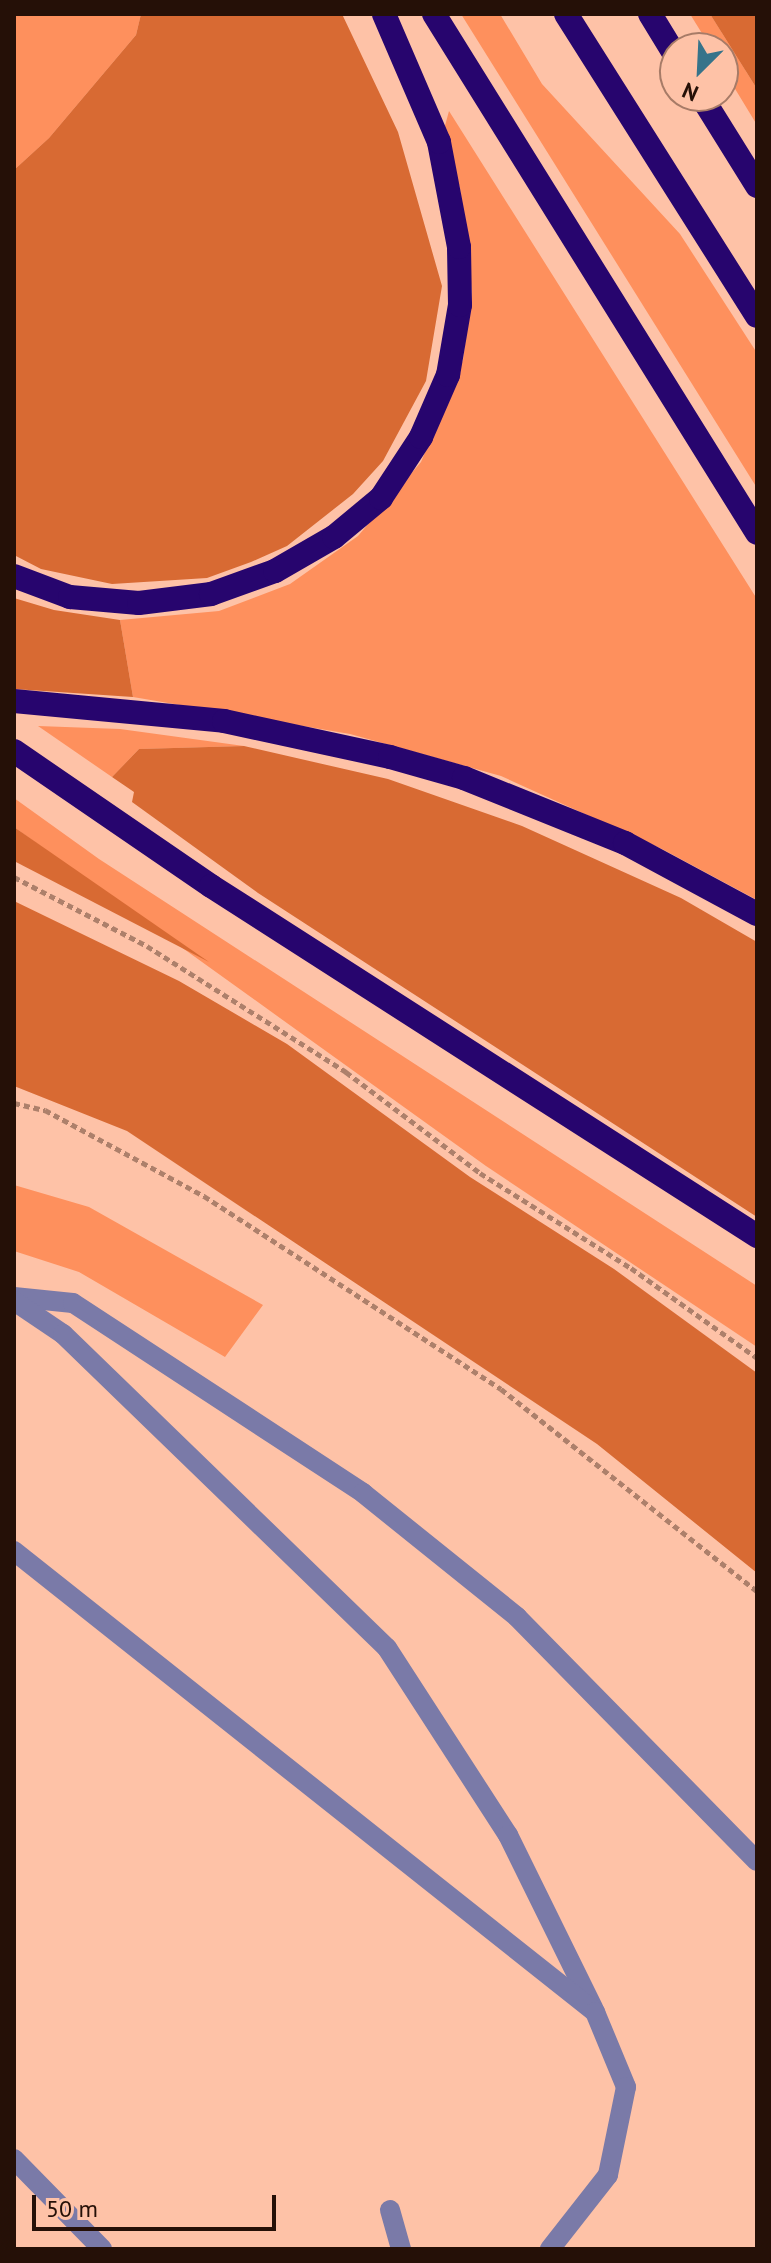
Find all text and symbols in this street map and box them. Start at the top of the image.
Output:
north arrow [659,32,739,112]
text: N [678,76,702,108]
scale bar [36,2179,280,2229]
text: 50 m [46,2193,98,2224]

